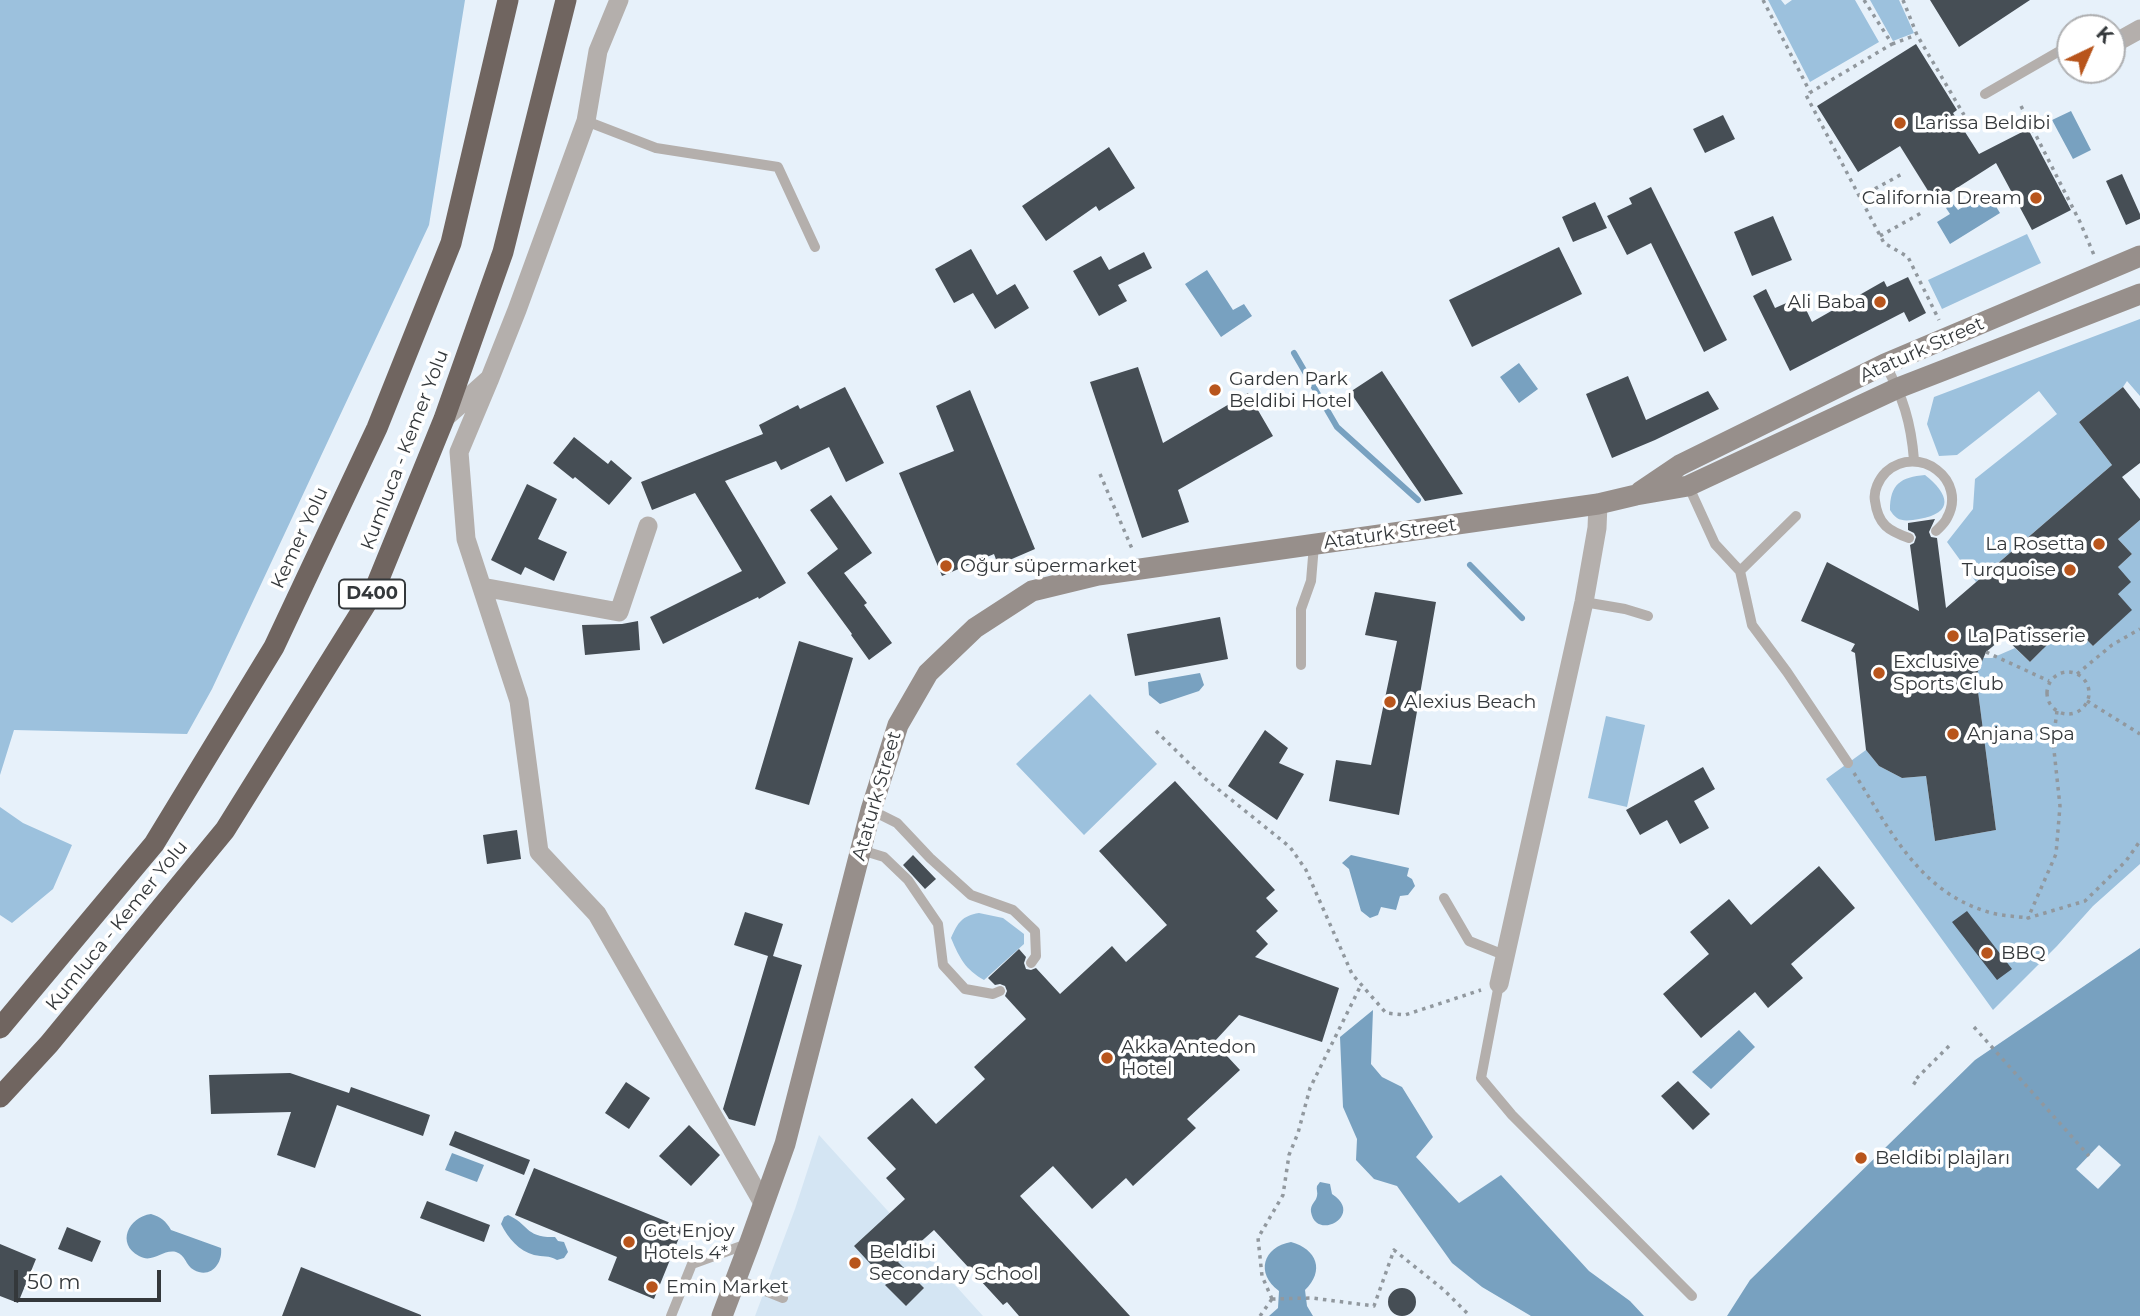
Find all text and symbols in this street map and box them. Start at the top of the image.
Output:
north arrow [2056,14,2126,84]
text: K [2091,22,2118,48]
place label: Larissa Beldibi [1914,112,2051,134]
marker: Larissa Beldibi [1892,115,1908,131]
place label: California Dream [1862,187,2022,209]
marker: California Dream [2028,190,2044,206]
place label: Ali Baba [1788,291,1866,313]
marker: Ali Baba [1872,294,1888,310]
street label: Ataturk Street [1856,312,1988,388]
street label: Kumluca - Kemer Yolu [356,347,454,553]
place label: Garden Park Beldibi Hotel [1229,368,1352,412]
marker: Garden Park Beldibi Hotel [1207,382,1223,398]
street label: Kemer Yolu [267,484,333,592]
street label: Ataturk Street [1322,513,1458,555]
place label: La Rosetta [1985,533,2085,555]
marker: La Rosetta [2091,536,2107,552]
place label: Oğur süpermarket [960,555,1137,577]
marker: Oğur süpermarket [938,558,954,574]
place label: Turquoise [1962,559,2056,581]
marker: Turquoise [2062,562,2078,578]
road number: D400 [339,580,405,608]
place label: La Patisserie [1967,625,2086,647]
marker: La Patisserie [1945,628,1961,644]
place label: Exclusive Sports Club [1893,651,2004,695]
marker: Exclusive Sports Club [1871,665,1887,681]
place label: Alexius Beach [1404,691,1536,713]
marker: Alexius Beach [1382,694,1398,710]
place label: Anjana Spa [1967,723,2075,745]
marker: Anjana Spa [1945,726,1961,742]
street label: Ataturk Street [848,729,906,863]
street label: Kumluca - Kemer Yolu [41,836,193,1016]
place label: BBQ [2001,942,2046,964]
marker: BBQ [1979,945,1995,961]
place label: Akka Antedon Hotel [1121,1036,1256,1080]
marker: Akka Antedon Hotel [1099,1050,1115,1066]
place label: Beldibi plajları [1875,1147,2010,1169]
marker: Beldibi plajları [1853,1150,1869,1166]
place label: Get Enjoy Hotels 4* [643,1220,735,1264]
marker: Get Enjoy Hotels 4* [621,1234,637,1250]
place label: Beldibi Secondary School [869,1241,1038,1285]
marker: Beldibi Secondary School [847,1255,863,1271]
scale bar [18,1256,164,1300]
text: 50 m [27,1269,81,1294]
place label: Emin Market [666,1276,789,1298]
marker: Emin Market [644,1279,660,1295]

